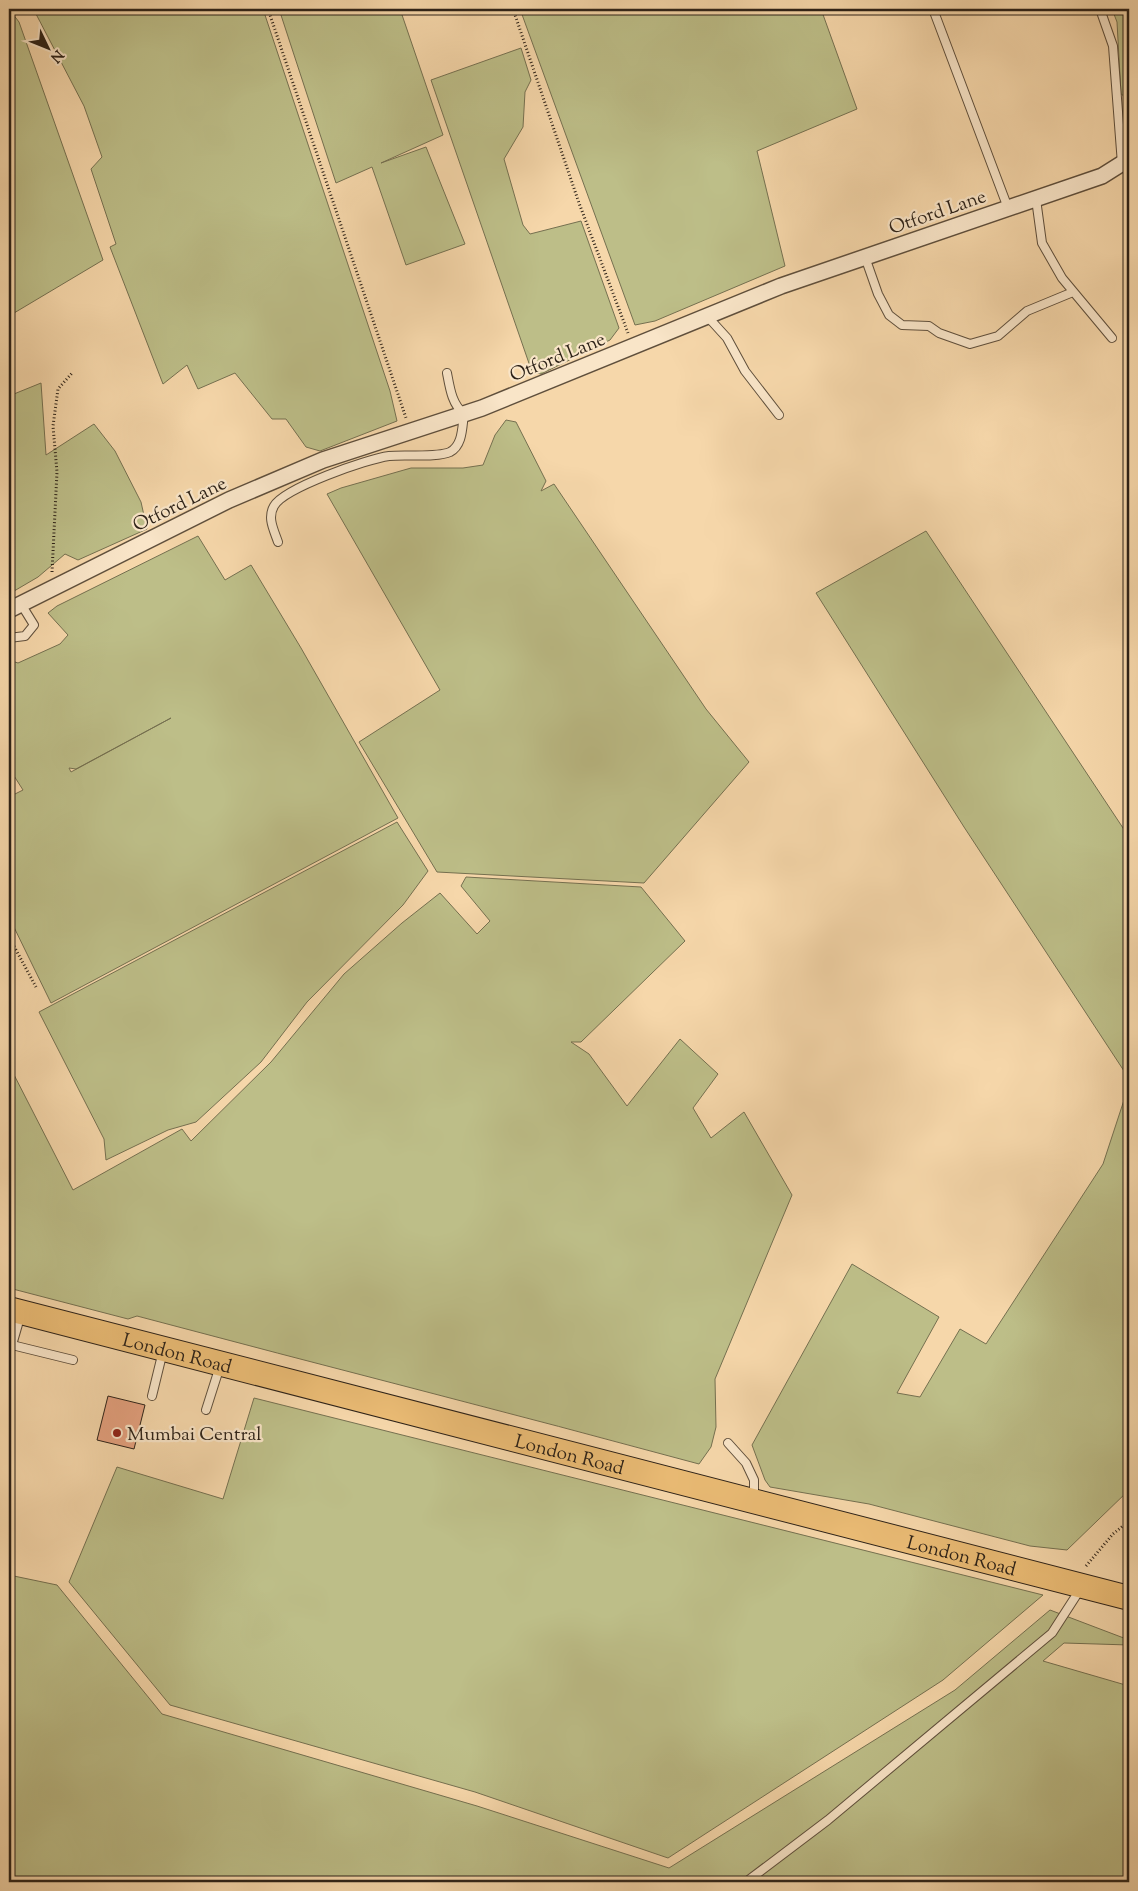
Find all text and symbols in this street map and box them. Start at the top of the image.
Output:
north arrow [22,22,72,72]
text: N [45,45,67,66]
street label: Otford Lane [886,184,990,243]
street label: Otford Lane [506,327,610,390]
street label: Otford Lane [129,471,232,540]
street label: London Road [119,1328,235,1382]
place label: Mumbai Central [127,1422,262,1449]
marker: Mumbai Central [111,1427,123,1439]
street label: London Road [511,1429,627,1483]
street label: London Road [904,1530,1019,1584]

